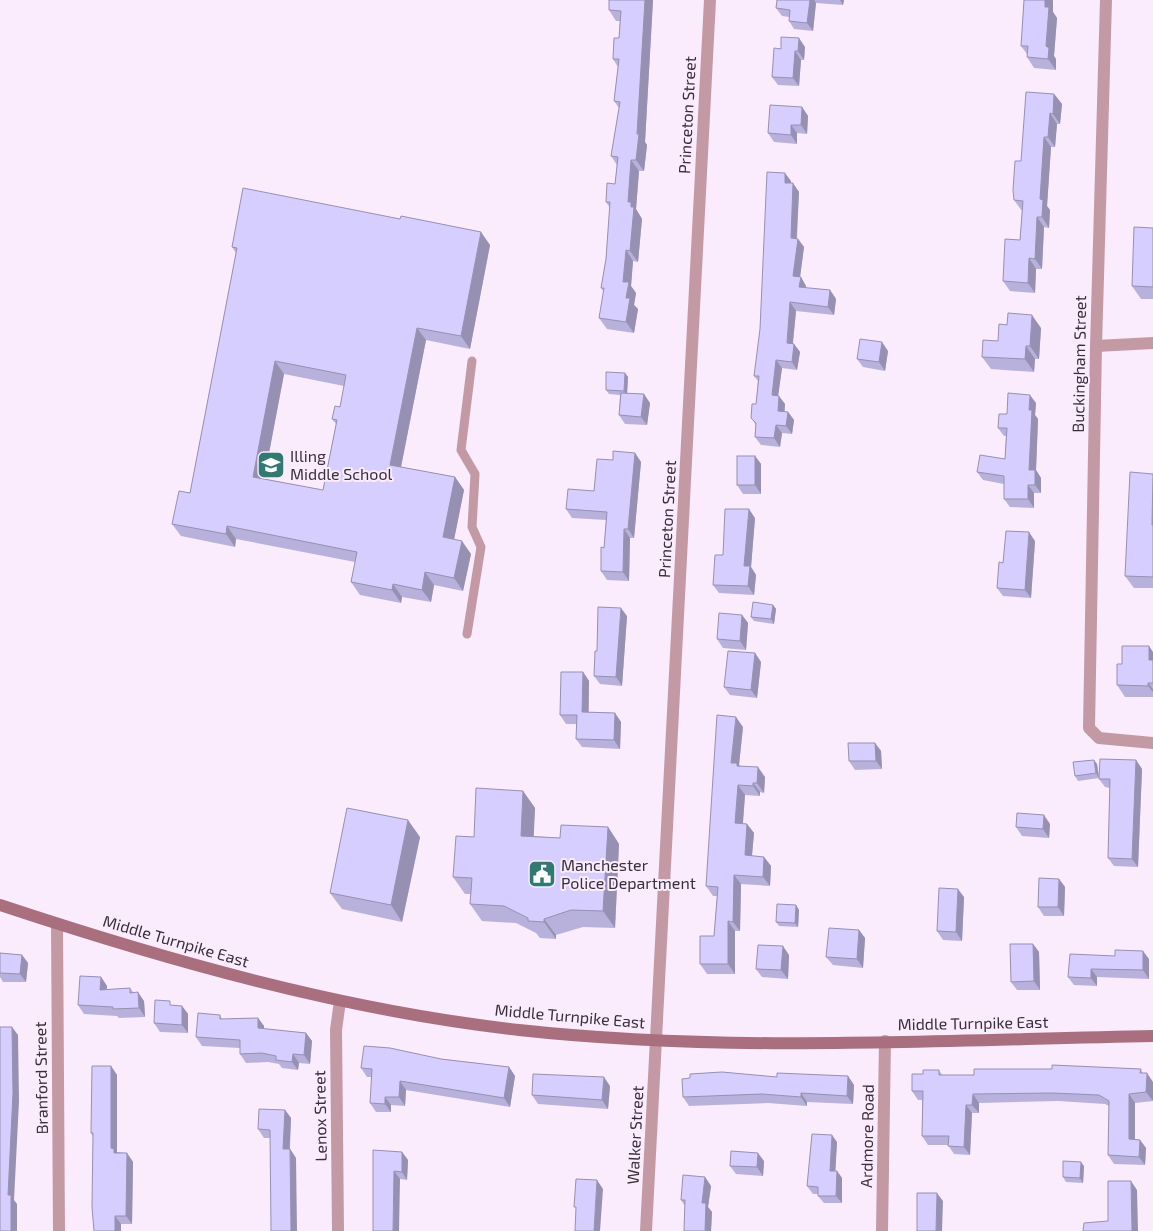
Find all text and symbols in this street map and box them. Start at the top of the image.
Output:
street label: Princeton Street [674,56,699,174]
street label: Buckingham Street [1068,295,1089,433]
place label: Illing Middle School [290,446,393,483]
school or university icon: Illing Middle School [256,450,286,480]
street label: Princeton Street [654,460,679,578]
place label: Manchester Police Department [561,855,696,892]
public building icon: Manchester Police Department [527,859,557,889]
street label: Middle Turnpike East [101,911,251,970]
street label: Middle Turnpike East [494,999,646,1032]
street label: Middle Turnpike East [897,1012,1049,1033]
street label: Branford Street [30,1021,51,1135]
street label: Lenox Street [309,1070,330,1162]
street label: Ardmore Road [856,1084,877,1188]
street label: Walker Street [622,1085,647,1185]

